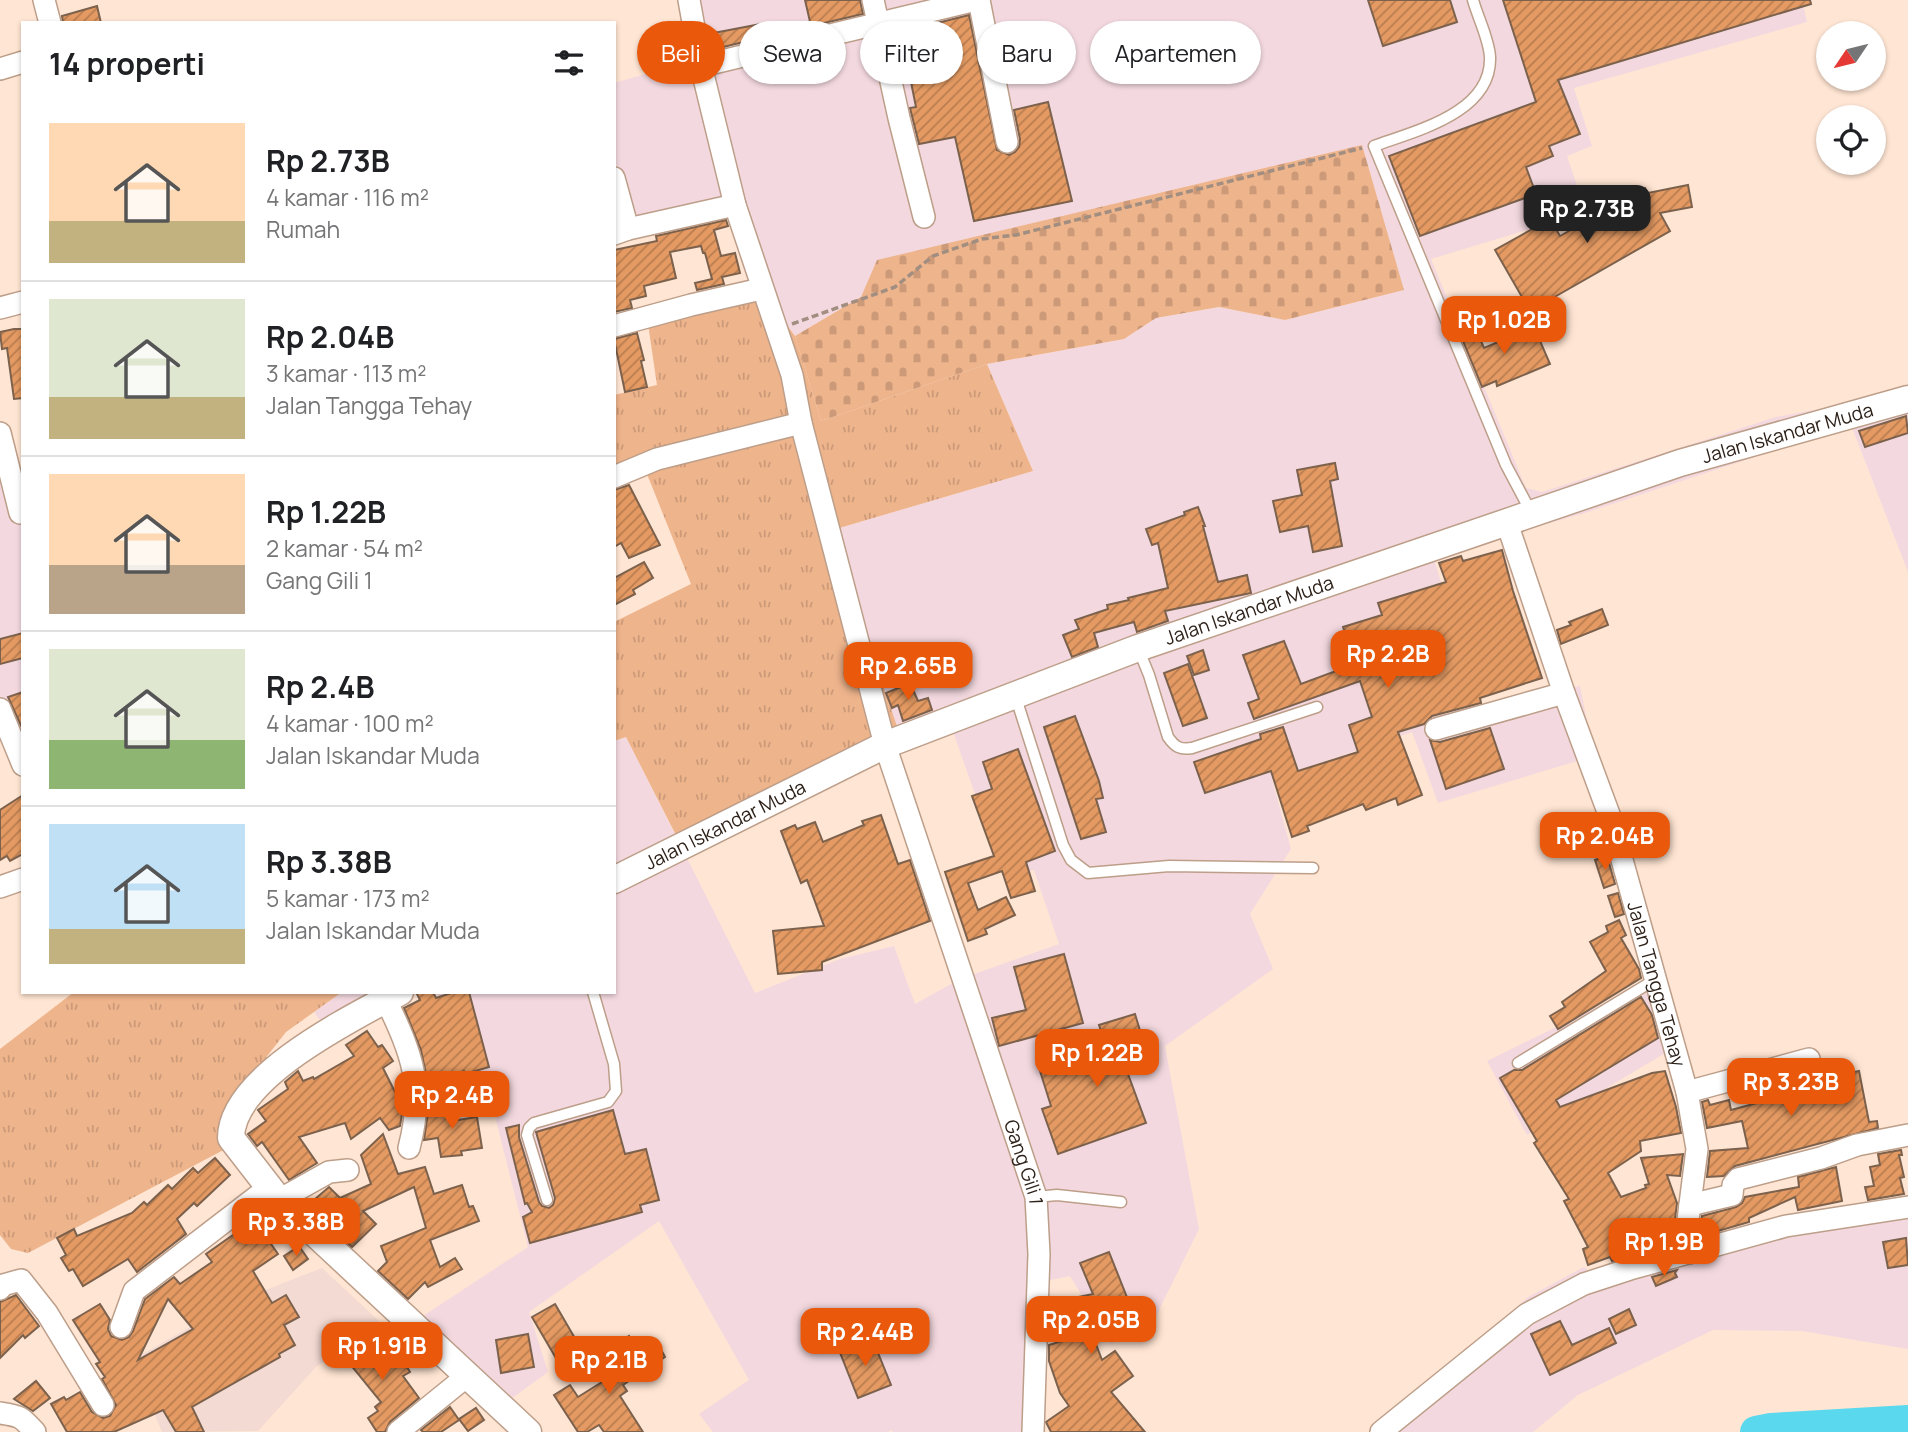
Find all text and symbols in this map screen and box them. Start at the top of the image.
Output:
chip: Beli [637,21,725,84]
chip: Sewa [739,21,846,84]
chip: Filter [860,21,963,84]
chip: Baru [977,21,1076,84]
chip: Apartemen [1090,21,1261,84]
north arrow [1816,21,1886,91]
map controls [1816,21,1886,175]
text: 14 properti [49,43,205,84]
icon: filters [550,44,588,82]
button: locate [1816,105,1886,175]
text: Rp 2.73B [266,140,390,181]
icon: home [105,151,189,235]
text: 4 kamar · 116 m² [266,181,429,213]
pin: Rp 2.73B [1515,186,1659,245]
text: Rp 2.73B [1540,192,1634,224]
text: Rumah [266,213,340,245]
pin: Rp 1.02B [1432,296,1576,356]
text: Rp 1.02B [1457,303,1551,335]
text: Rp 2.04B [266,316,394,357]
icon: home [105,327,189,411]
text: 3 kamar · 113 m² [266,357,426,389]
text: Jalan Tangga Tehay [266,389,472,421]
street label: Jalan Iskandar Muda [1699,396,1876,469]
text: Rp 1.22B [266,491,386,532]
icon: home [105,502,189,586]
text: 2 kamar · 54 m² [266,532,423,564]
text: Gang Gili 1 [266,564,373,596]
street label: Jalan Iskandar Muda [1161,569,1337,651]
pin: Rp 2.2B [1323,630,1453,690]
text: Rp 2.2B [1347,637,1429,669]
pin: Rp 2.65B [836,642,980,702]
text: Rp 2.65B [860,649,956,681]
text: Rp 2.4B [266,666,374,707]
icon: home [105,677,189,761]
text: 4 kamar · 100 m² [266,707,434,739]
text: Jalan Iskandar Muda [266,739,480,771]
street label: Jalan Iskandar Muda [640,774,810,876]
pin: Rp 2.04B [1533,812,1677,872]
text: Rp 2.04B [1556,819,1654,851]
text: Rp 3.38B [266,841,392,882]
icon: home [105,852,189,936]
text: 5 kamar · 173 m² [266,882,430,914]
street label: Jalan Tangga Tehay [1621,898,1692,1070]
text: Jalan Iskandar Muda [266,914,480,946]
pin: Rp 1.22B [1025,1030,1169,1089]
text: Rp 1.22B [1051,1036,1143,1068]
pin: Rp 3.23B [1719,1058,1863,1118]
text: Rp 3.23B [1743,1065,1839,1097]
pin: Rp 2.4B [387,1072,517,1131]
text: Rp 2.4B [410,1078,494,1110]
street label: Gang Gili 1 [998,1116,1049,1205]
pin: Rp 3.38B [224,1198,368,1258]
text: Rp 3.38B [248,1205,344,1237]
pin: Rp 1.9B [1599,1218,1729,1278]
text: Rp 1.9B [1625,1225,1703,1257]
pin: Rp 2.05B [1019,1296,1163,1356]
text: Rp 2.05B [1042,1303,1140,1335]
pin: Rp 2.44B [793,1308,937,1368]
text: Rp 2.44B [817,1315,913,1347]
pin: Rp 1.91B [310,1322,454,1382]
text: Rp 1.91B [338,1329,426,1361]
pin: Rp 2.1B [544,1336,674,1396]
text: Rp 2.1B [571,1343,647,1375]

